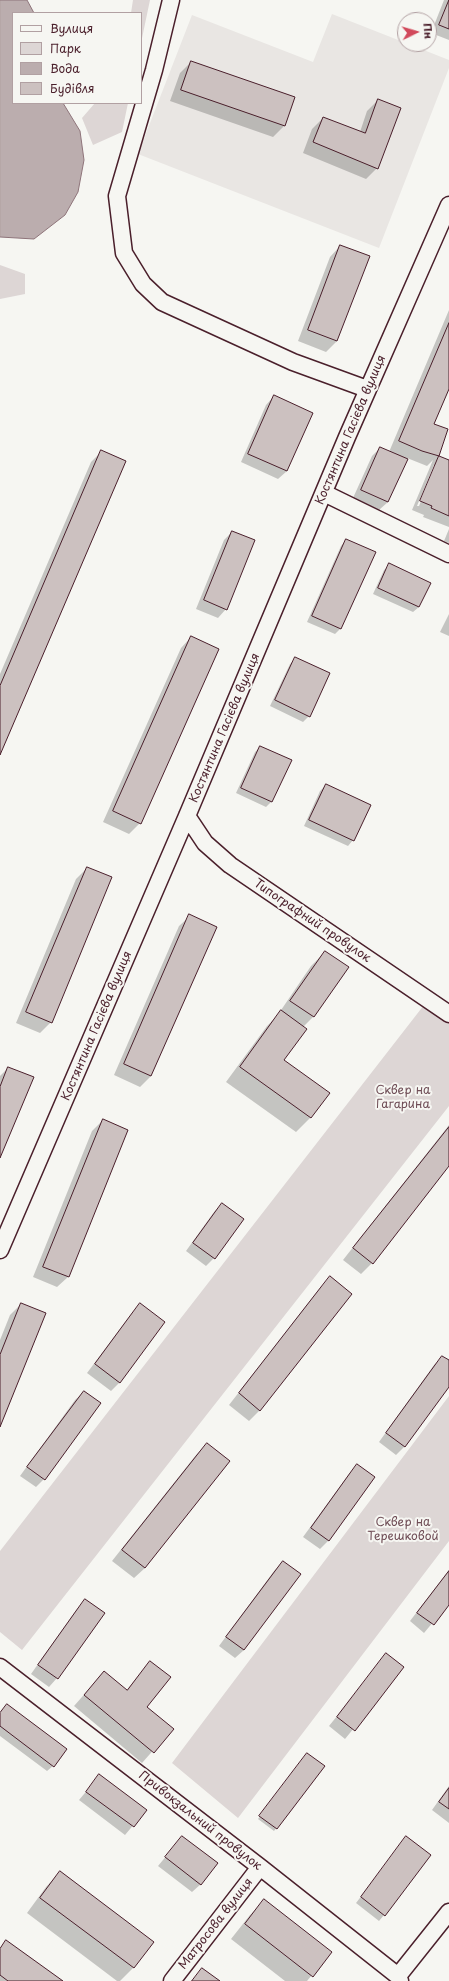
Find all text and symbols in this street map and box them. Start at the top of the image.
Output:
legend [12,12,142,104]
north arrow [397,12,437,52]
text: Вулиця [50,19,93,37]
text: Пн [419,22,438,40]
text: Парк [50,39,81,57]
text: Вода [50,59,80,77]
text: Будівля [50,79,95,97]
street label: Костянтина Гасієва вулиця [313,353,389,507]
street label: Костянтина Гасієва вулиця [187,651,263,805]
street label: Типографний провулок [251,876,373,966]
street label: Костянтина Гасієва вулиця [59,949,135,1103]
park label: Сквер на Гагарина [375,1084,431,1112]
park label: Сквер на Терешковой [367,1516,439,1544]
street label: Привокзальний провулок [136,1768,264,1874]
street label: Матросова вулиця [176,1876,256,1972]

